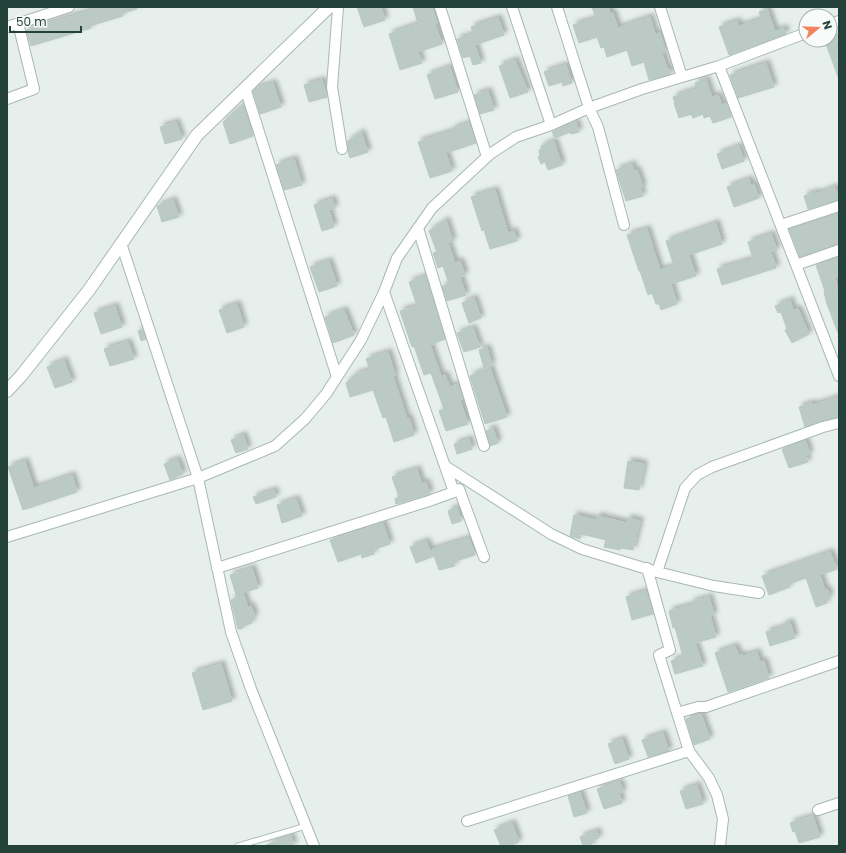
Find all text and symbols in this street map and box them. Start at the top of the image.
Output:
scale bar [10,8,81,34]
north arrow [798,8,838,48]
text: 50 m [16,13,47,30]
text: N [819,18,836,31]

